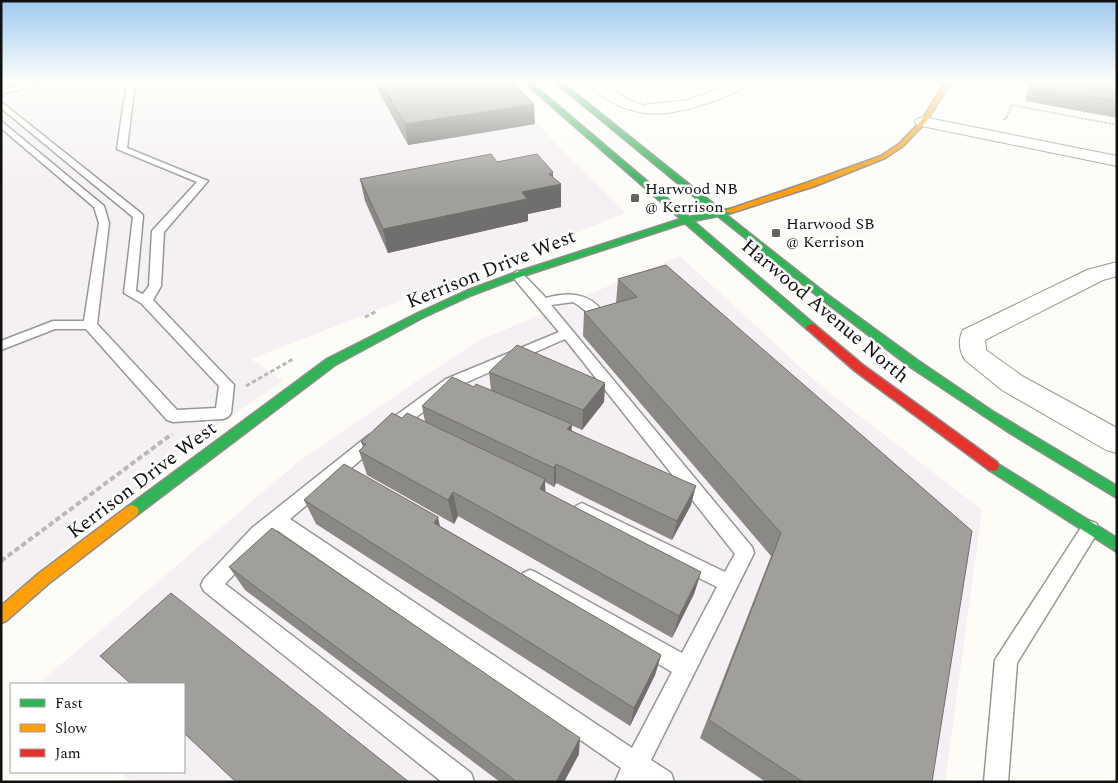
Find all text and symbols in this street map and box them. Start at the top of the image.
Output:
place label: Harwood NB @ Kerrison [645,177,738,219]
marker: Harwood NB @ Kerrison [629,192,641,204]
place label: Harwood SB @ Kerrison [786,212,875,254]
street label: Kerrison Drive West [402,221,580,317]
marker: Harwood SB @ Kerrison [770,227,782,239]
street label: Harwood Avenue North [734,232,916,390]
street label: Kerrison Drive West [61,414,223,546]
legend [10,683,185,773]
text: Fast [55,692,83,715]
text: Slow [55,717,87,740]
text: Jam [55,742,81,765]

